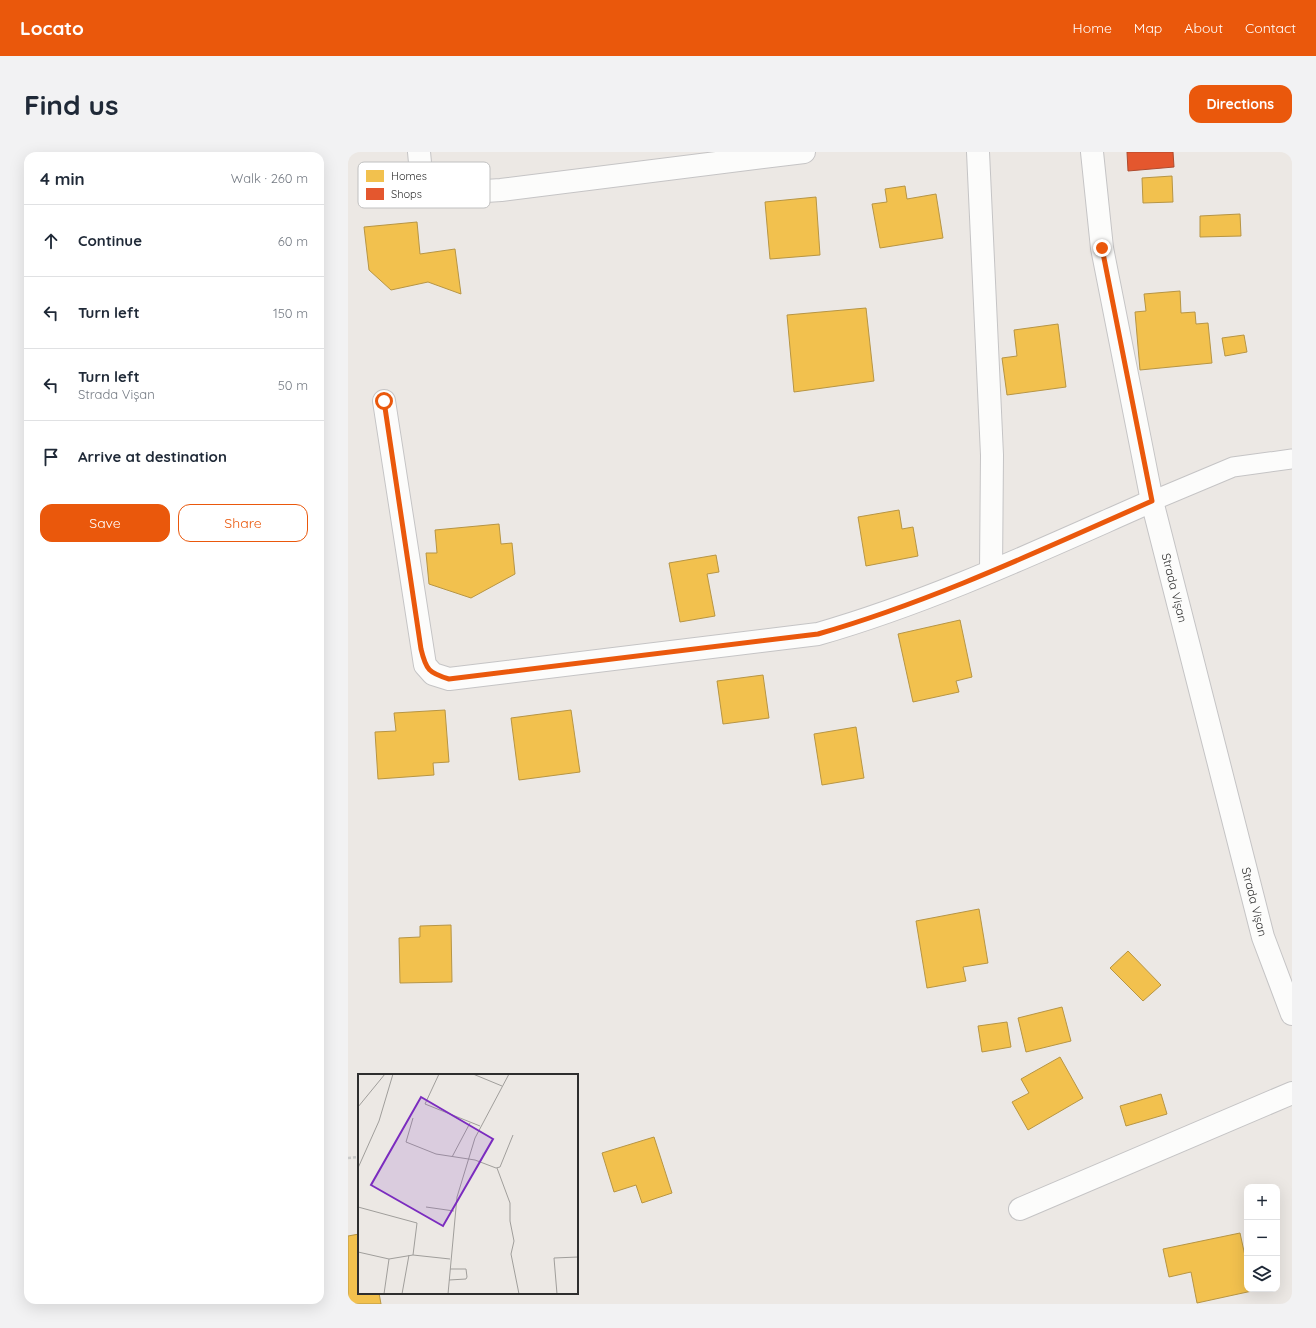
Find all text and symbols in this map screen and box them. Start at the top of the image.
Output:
text: Locato [20,16,84,40]
text: Home [1073,19,1112,37]
text: Map [1134,19,1162,37]
text: About [1184,19,1223,37]
text: Contact [1245,19,1296,37]
button: Directions [1189,85,1292,123]
text: Find us [24,87,118,122]
legend [358,162,490,208]
text: 4 min [40,168,85,189]
text: Homes [391,169,427,183]
text: Walk · 260 m [231,170,308,186]
text: Shops [391,187,422,201]
icon: ahead [40,230,62,252]
text: Continue [78,231,142,250]
text: 60 m [278,233,308,249]
route end [1093,239,1111,257]
icon: left [40,302,62,324]
text: Turn left [78,303,140,322]
text: 150 m [273,305,308,321]
text: Turn left [78,367,140,386]
icon: left [40,374,62,396]
text: 50 m [278,377,308,393]
text: Strada Vișan [78,386,155,402]
route start [375,392,393,410]
icon: arrive [40,446,62,468]
text: Arrive at destination [78,447,227,466]
button: Save [40,504,170,542]
button: Share [178,504,308,542]
street label: Strada Vișan [1159,552,1191,624]
street label: Strada Vișan [1239,865,1271,938]
inset map [358,1074,578,1294]
map controls [1244,1184,1280,1292]
button: + [1244,1184,1280,1220]
button: − [1244,1220,1280,1256]
button: layers [1244,1256,1280,1292]

